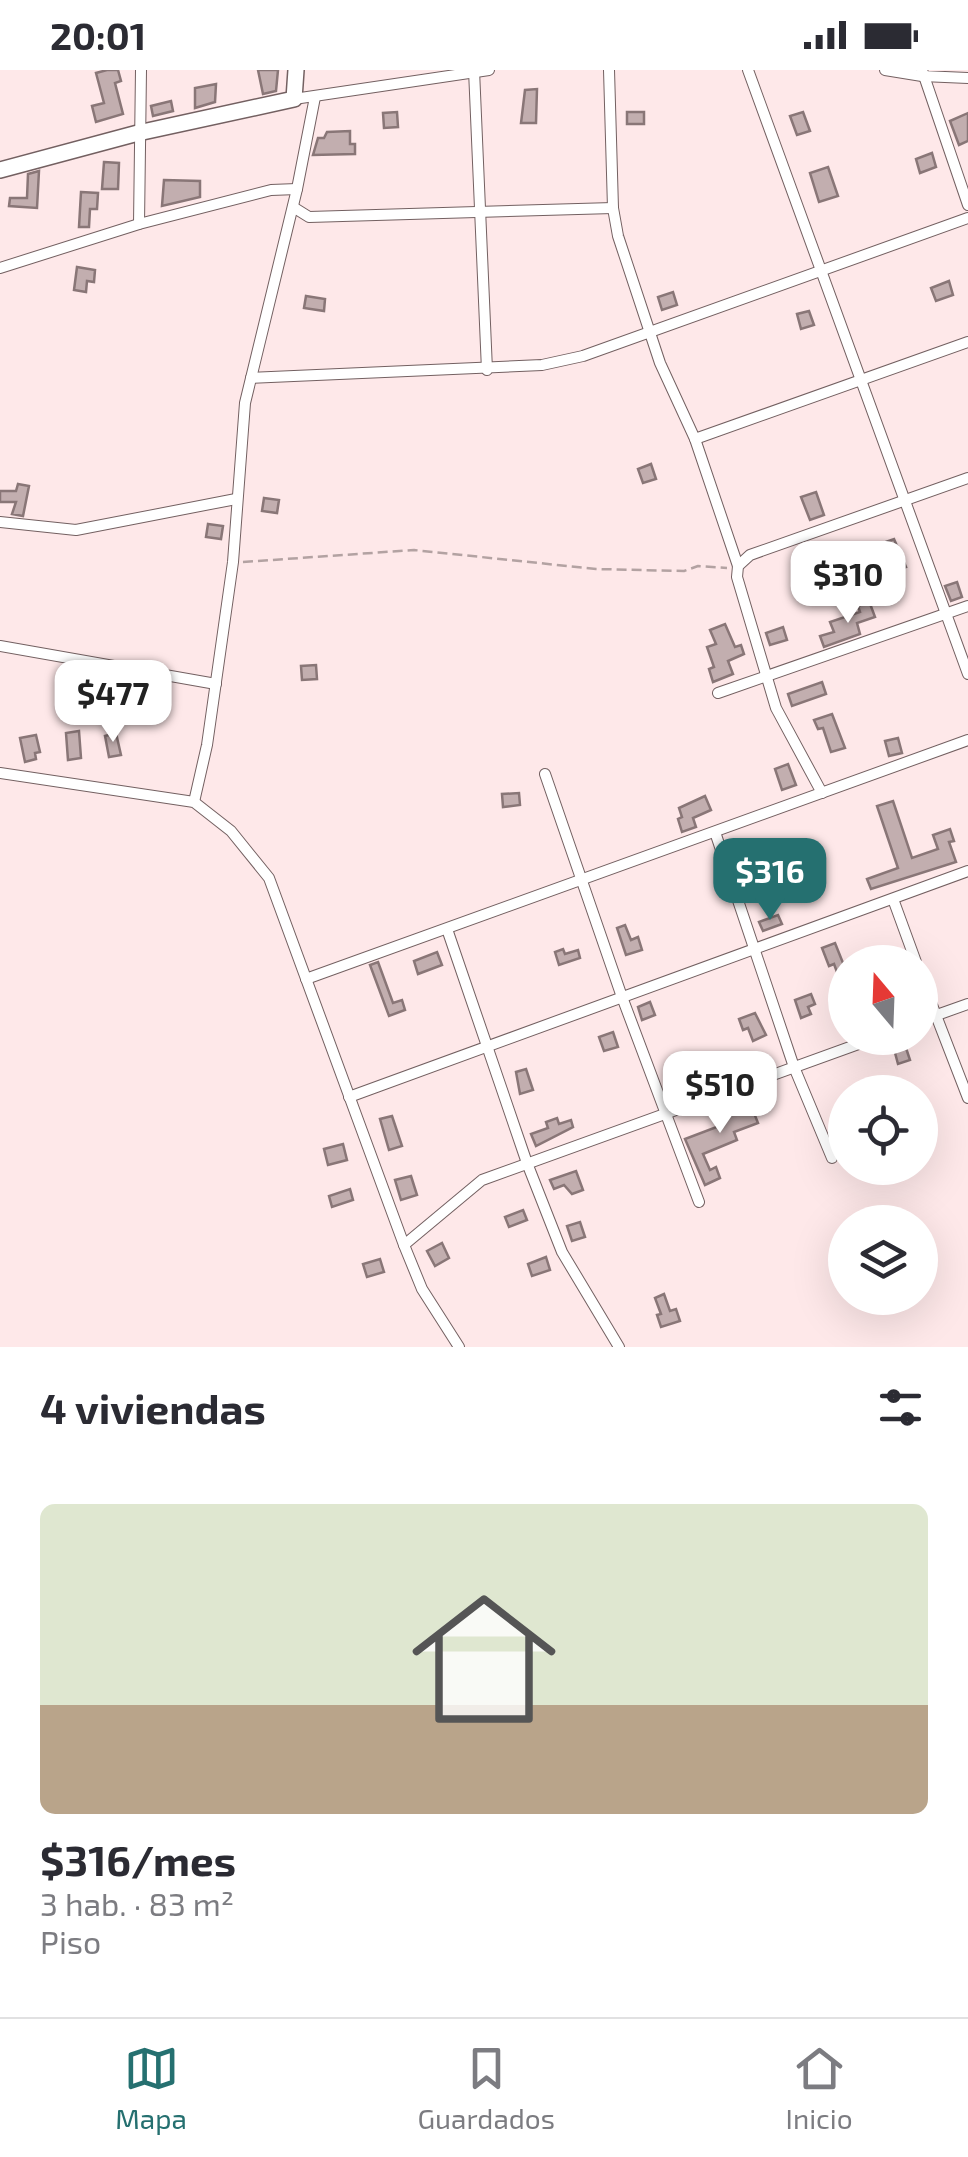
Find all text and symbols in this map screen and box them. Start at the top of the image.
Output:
text: 20:01 [50,12,146,58]
pin: $310 [789,541,907,626]
text: $310 [813,554,883,592]
pin: $477 [54,660,172,745]
text: $477 [77,673,149,711]
pin: $316 [711,838,829,923]
text: $316 [735,851,805,889]
north arrow [828,945,938,1055]
map controls [828,945,938,1315]
pin: $510 [661,1051,779,1136]
text: $510 [685,1064,755,1102]
button: locate [828,1075,938,1185]
button: layers [828,1205,938,1315]
icon: filters [873,1380,928,1435]
text: 4 viviendas [40,1382,266,1432]
icon: home [394,1569,574,1749]
text: $316/mes [40,1834,236,1884]
text: 3 hab. · 83 m² [40,1884,234,1922]
text: Piso [40,1922,101,1960]
tab: Mapa [115,2041,187,2135]
tab: Guardados [417,2041,555,2135]
tab: Inicio [786,2041,853,2135]

